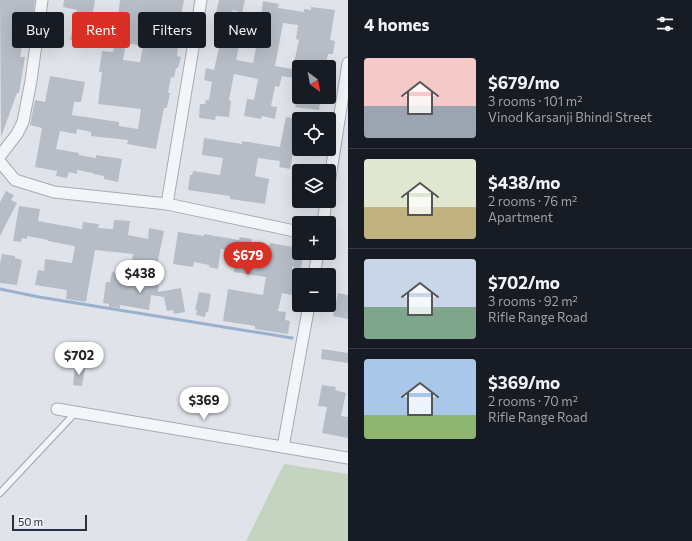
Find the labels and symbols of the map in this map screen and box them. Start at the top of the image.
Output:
north arrow [292,60,336,104]
pin: $679 [224,242,272,276]
pin: $438 [116,260,164,294]
pin: $702 [55,342,103,376]
pin: $369 [180,387,228,421]
scale bar [12,513,87,532]

